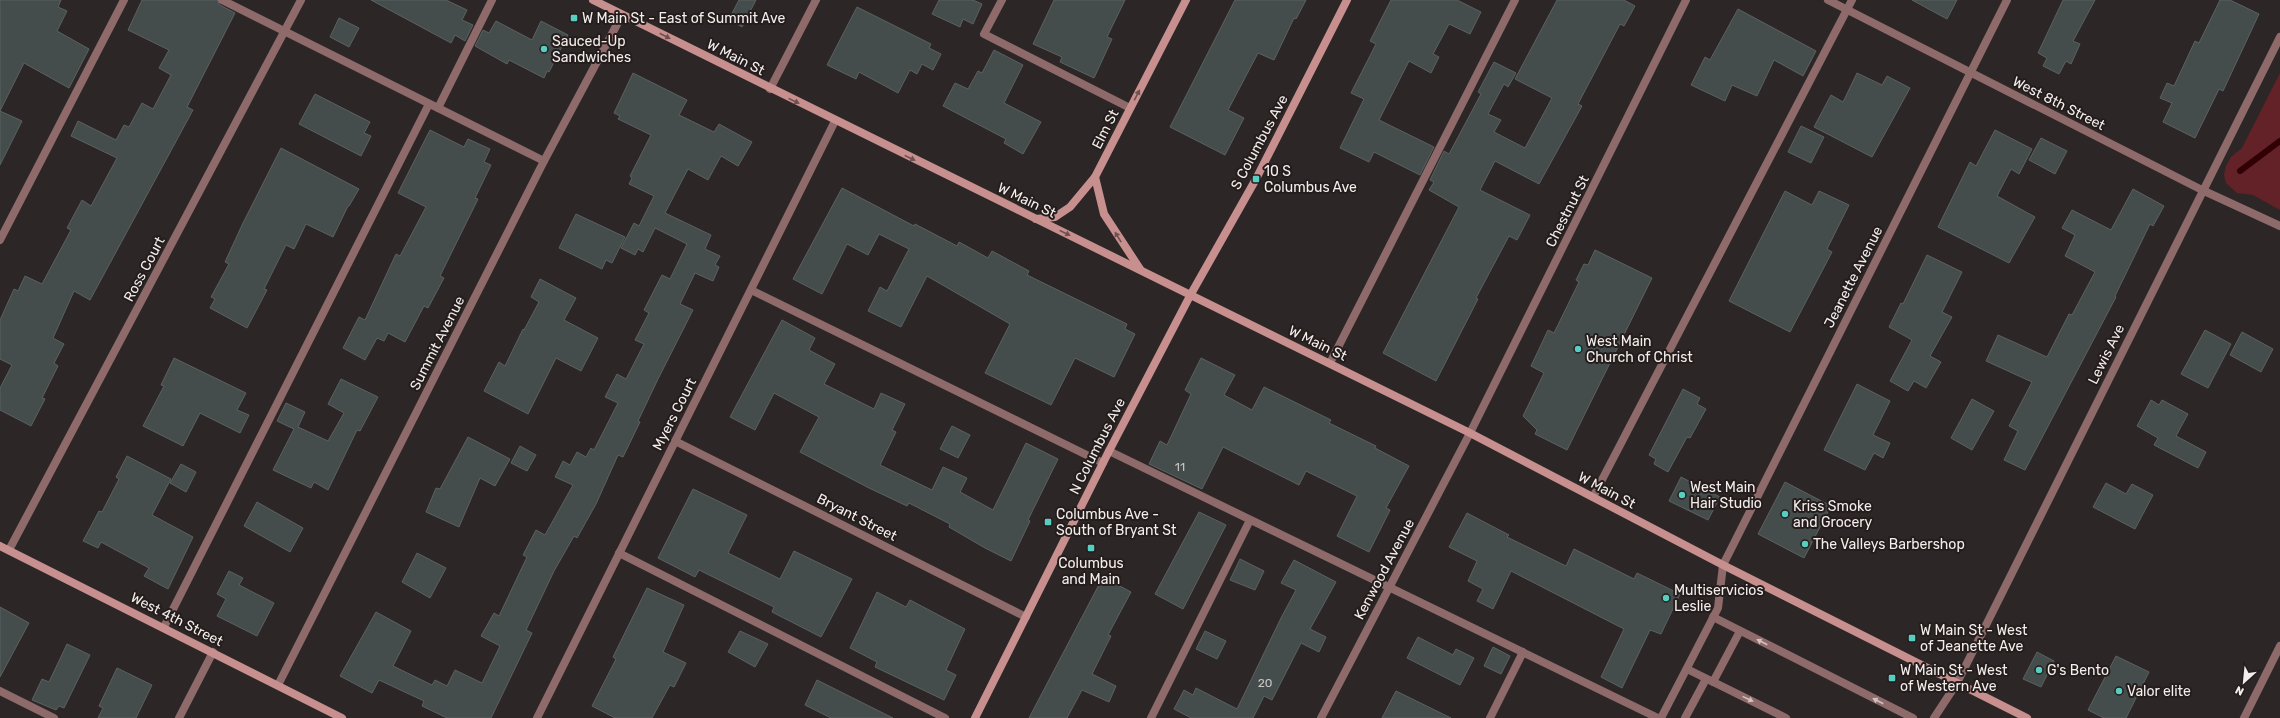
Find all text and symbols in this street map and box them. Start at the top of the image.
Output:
place label: W Main St - East of Summit Ave [582,10,785,27]
marker: W Main St - East of Summit Ave [569,13,579,23]
place label: Sauced-Up Sandwiches [552,33,631,66]
one-way arrow [659,33,671,40]
street label: W Main St [704,36,768,79]
marker: Sauced-Up Sandwiches [539,44,549,54]
street label: West 8th Street [2010,73,2108,134]
one-way arrow [1134,89,1140,101]
street label: S Columbus Ave [1227,92,1292,193]
one-way arrow [788,98,799,104]
street label: Elm St [1088,106,1123,152]
one-way arrow [905,155,916,161]
place label: 10 S Columbus Ave [1264,163,1357,196]
street label: Chestnut St [1542,172,1593,250]
marker: 10 S Columbus Ave [1251,174,1261,184]
street label: W Main St [995,179,1059,222]
street label: Jeanette Avenue [1821,224,1886,331]
one-way arrow [1059,230,1071,236]
one-way arrow [1115,232,1122,243]
street label: Ross Court [120,233,169,305]
street label: Summit Avenue [406,293,468,393]
street label: Lewis Ave [2085,321,2128,387]
street label: W Main St [1286,322,1350,365]
place label: West Main Church of Christ [1586,333,1693,366]
marker: West Main Church of Christ [1573,344,1583,354]
street label: Myers Court [649,375,700,453]
street label: N Columbus Ave [1066,395,1129,497]
house number: 11 [1175,460,1185,474]
street label: W Main St [1575,468,1639,513]
place label: West Main Hair Studio [1690,479,1762,512]
street label: Bryant Street [814,490,900,545]
marker: West Main Hair Studio [1677,490,1687,500]
place label: Kriss Smoke and Grocery [1793,498,1873,531]
place label: Columbus Ave - South of Bryant St [1056,506,1177,539]
marker: Kriss Smoke and Grocery [1780,509,1790,519]
street label: Kenwood Avenue [1351,516,1418,623]
marker: Columbus Ave - South of Bryant St [1043,517,1053,527]
place label: The Valleys Barbershop [1813,536,1965,553]
marker: The Valleys Barbershop [1800,539,1810,549]
marker: Columbus and Main [1086,543,1096,553]
place label: Columbus and Main [1058,555,1124,588]
place label: Multiservicios Leslie [1674,582,1764,615]
street label: West 4th Street [128,589,226,650]
marker: Multiservicios Leslie [1661,593,1671,603]
place label: W Main St - West of Jeanette Ave [1920,622,2028,655]
marker: W Main St - West of Jeanette Ave [1907,633,1917,643]
one-way arrow [1757,639,1768,645]
place label: W Main St - West of Western Ave [1900,662,2008,695]
place label: G's Bento [2047,662,2109,679]
north arrow [2224,662,2264,702]
marker: G's Bento [2034,665,2044,675]
marker: W Main St - West of Western Ave [1887,673,1897,683]
house number: 20 [1258,676,1272,690]
place label: Valor elite [2127,683,2191,700]
text: N [2233,683,2246,698]
marker: Valor elite [2114,686,2124,696]
one-way arrow [1742,696,1754,703]
one-way arrow [1873,697,1884,704]

